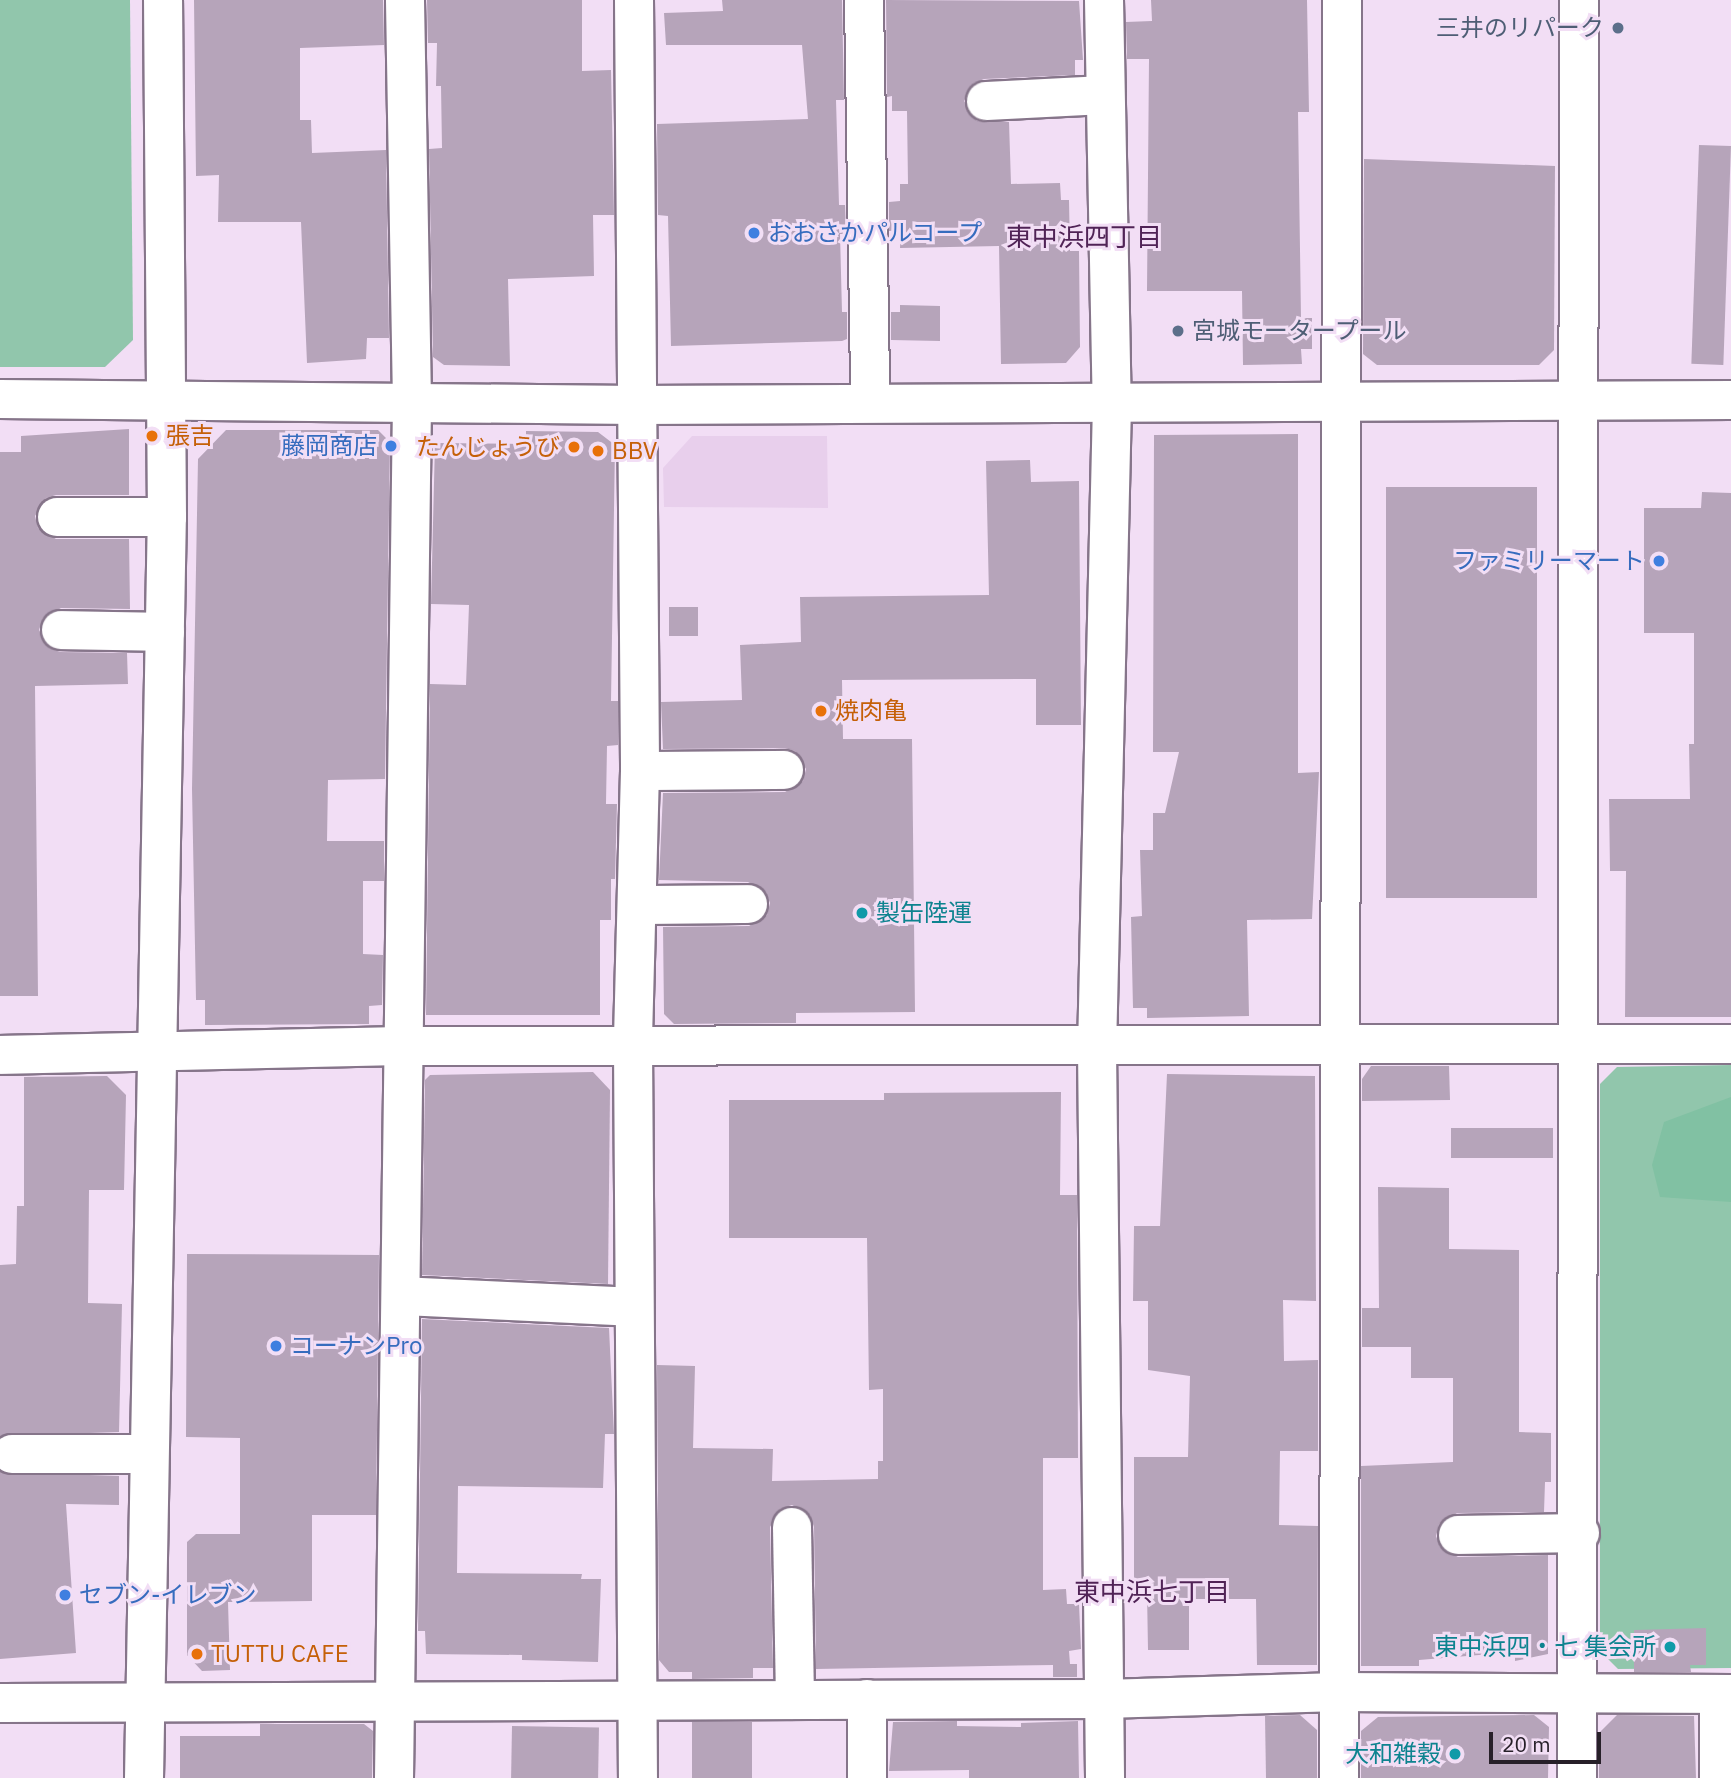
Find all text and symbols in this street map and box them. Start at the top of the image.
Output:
place label: 三井のリパーク [1436,14,1604,42]
marker: 三井のリパーク [1610,20,1626,36]
place label: おおさかパルコープ [768,219,984,247]
district label: 東中浜四丁目 [1006,221,1162,253]
marker: おおさかパルコープ [746,225,762,241]
place label: 宮城モータープール [1192,317,1408,345]
marker: 宮城モータープール [1170,323,1186,339]
place label: 張吉 [166,422,214,450]
marker: 張吉 [144,428,160,444]
place label: 藤岡商店 [281,432,377,460]
place label: たんじょうび [416,433,560,461]
place label: BBV [612,437,657,465]
marker: 藤岡商店 [383,438,399,454]
marker: たんじょうび [566,439,582,455]
marker: BBV [590,443,606,459]
place label: ファミリーマート [1453,547,1645,575]
marker: ファミリーマート [1651,553,1667,569]
place label: 焼肉亀 [835,697,907,725]
marker: 焼肉亀 [813,703,829,719]
place label: 製缶陸運 [876,899,972,927]
marker: 製缶陸運 [854,905,870,921]
place label: コーナンPro [290,1332,422,1360]
marker: コーナンPro [268,1338,284,1354]
district label: 東中浜七丁目 [1074,1576,1230,1608]
place label: セブン-イレブン [79,1581,257,1609]
marker: セブン-イレブン [57,1587,73,1603]
place label: 東中浜四・七 集会所 [1434,1633,1656,1661]
marker: 東中浜四・七 集会所 [1662,1639,1678,1655]
place label: TUTTU CAFE [211,1640,349,1668]
marker: TUTTU CAFE [189,1646,205,1662]
scale bar [1493,1718,1605,1762]
text: 20 m [1502,1730,1551,1758]
place label: 大和雑穀 [1345,1740,1441,1768]
marker: 大和雑穀 [1447,1746,1463,1762]

